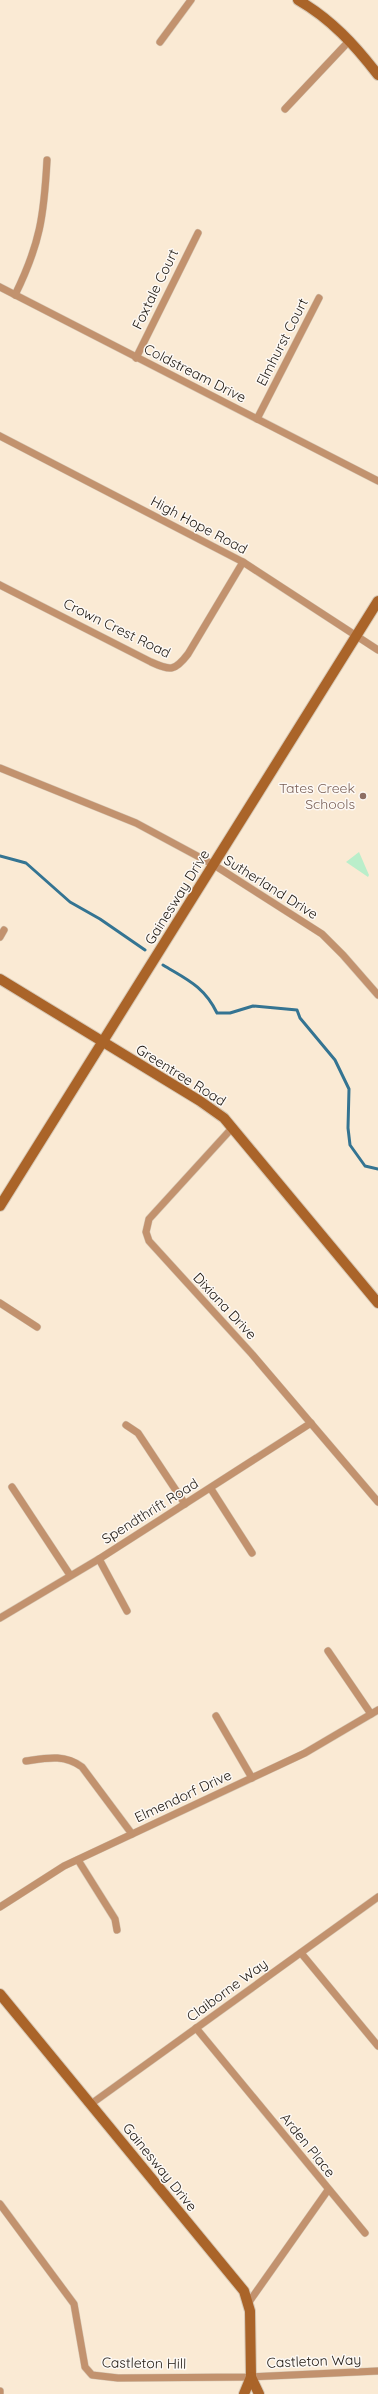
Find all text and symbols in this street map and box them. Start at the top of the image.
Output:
street label: Foxtale Court [128,246,182,332]
street label: Elmhurst Court [252,295,312,389]
street label: Coldstream Drive [141,339,249,407]
street label: High Hope Road [148,492,250,558]
street label: Crown Crest Road [60,594,174,662]
place label: Tates Creek Schools [279,779,355,813]
marker: Tates Creek Schools [358,791,368,801]
street label: Gainesway Drive [141,846,213,948]
street label: Sutherland Drive [221,851,321,923]
street label: Greentree Road [133,1040,229,1110]
street label: Dixiana Drive [189,1269,261,1343]
street label: Spendthrift Road [98,1474,202,1548]
street label: Elmendorf Drive [132,1766,234,1826]
street label: Claiborne Way [183,1955,271,2025]
street label: Arden Place [277,2109,339,2181]
street label: Gainesway Drive [119,2119,201,2215]
street label: Castleton Way [266,2350,362,2372]
street label: Castleton Hill [102,2353,186,2373]

